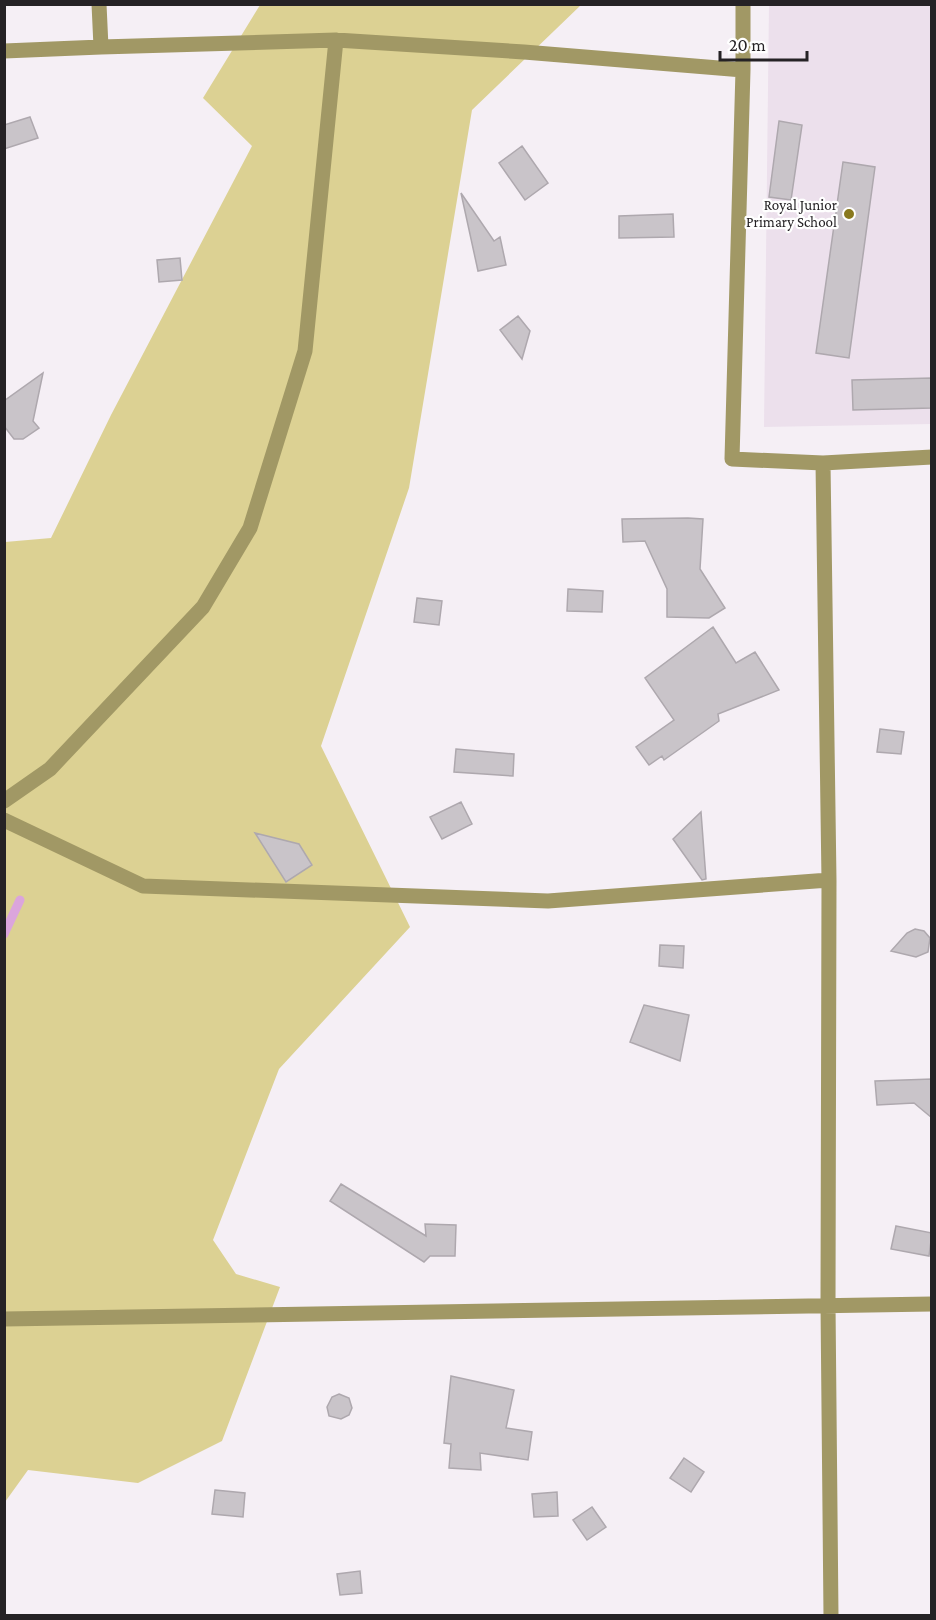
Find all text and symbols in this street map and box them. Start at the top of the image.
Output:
scale bar [720,24,807,62]
text: 20 m [729,35,766,55]
place label: Royal Junior Primary School [746,197,838,231]
marker: Royal Junior Primary School [842,207,856,221]

